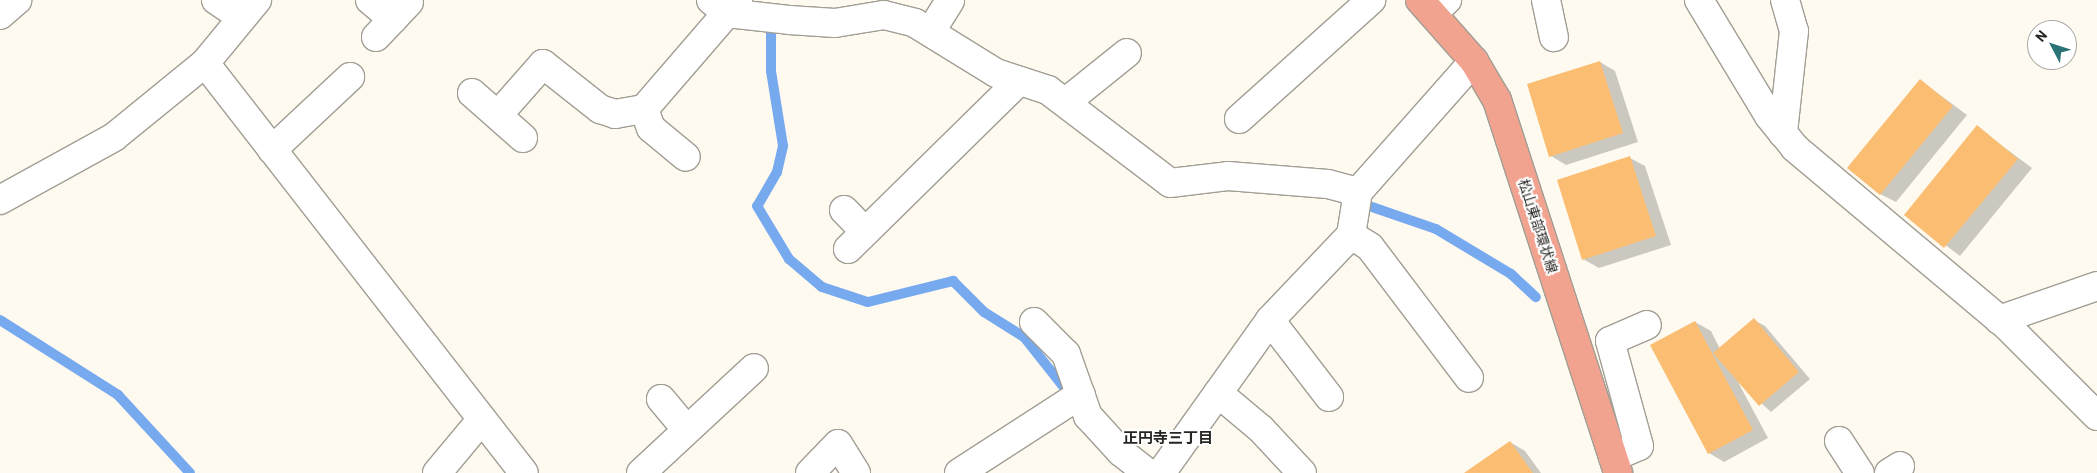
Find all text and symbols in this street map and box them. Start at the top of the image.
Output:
north arrow [2027,20,2077,70]
text: N [2031,27,2050,45]
street label: 松山東部環状線 [1515,177,1561,275]
district label: 正円寺三丁目 [1123,429,1213,447]

